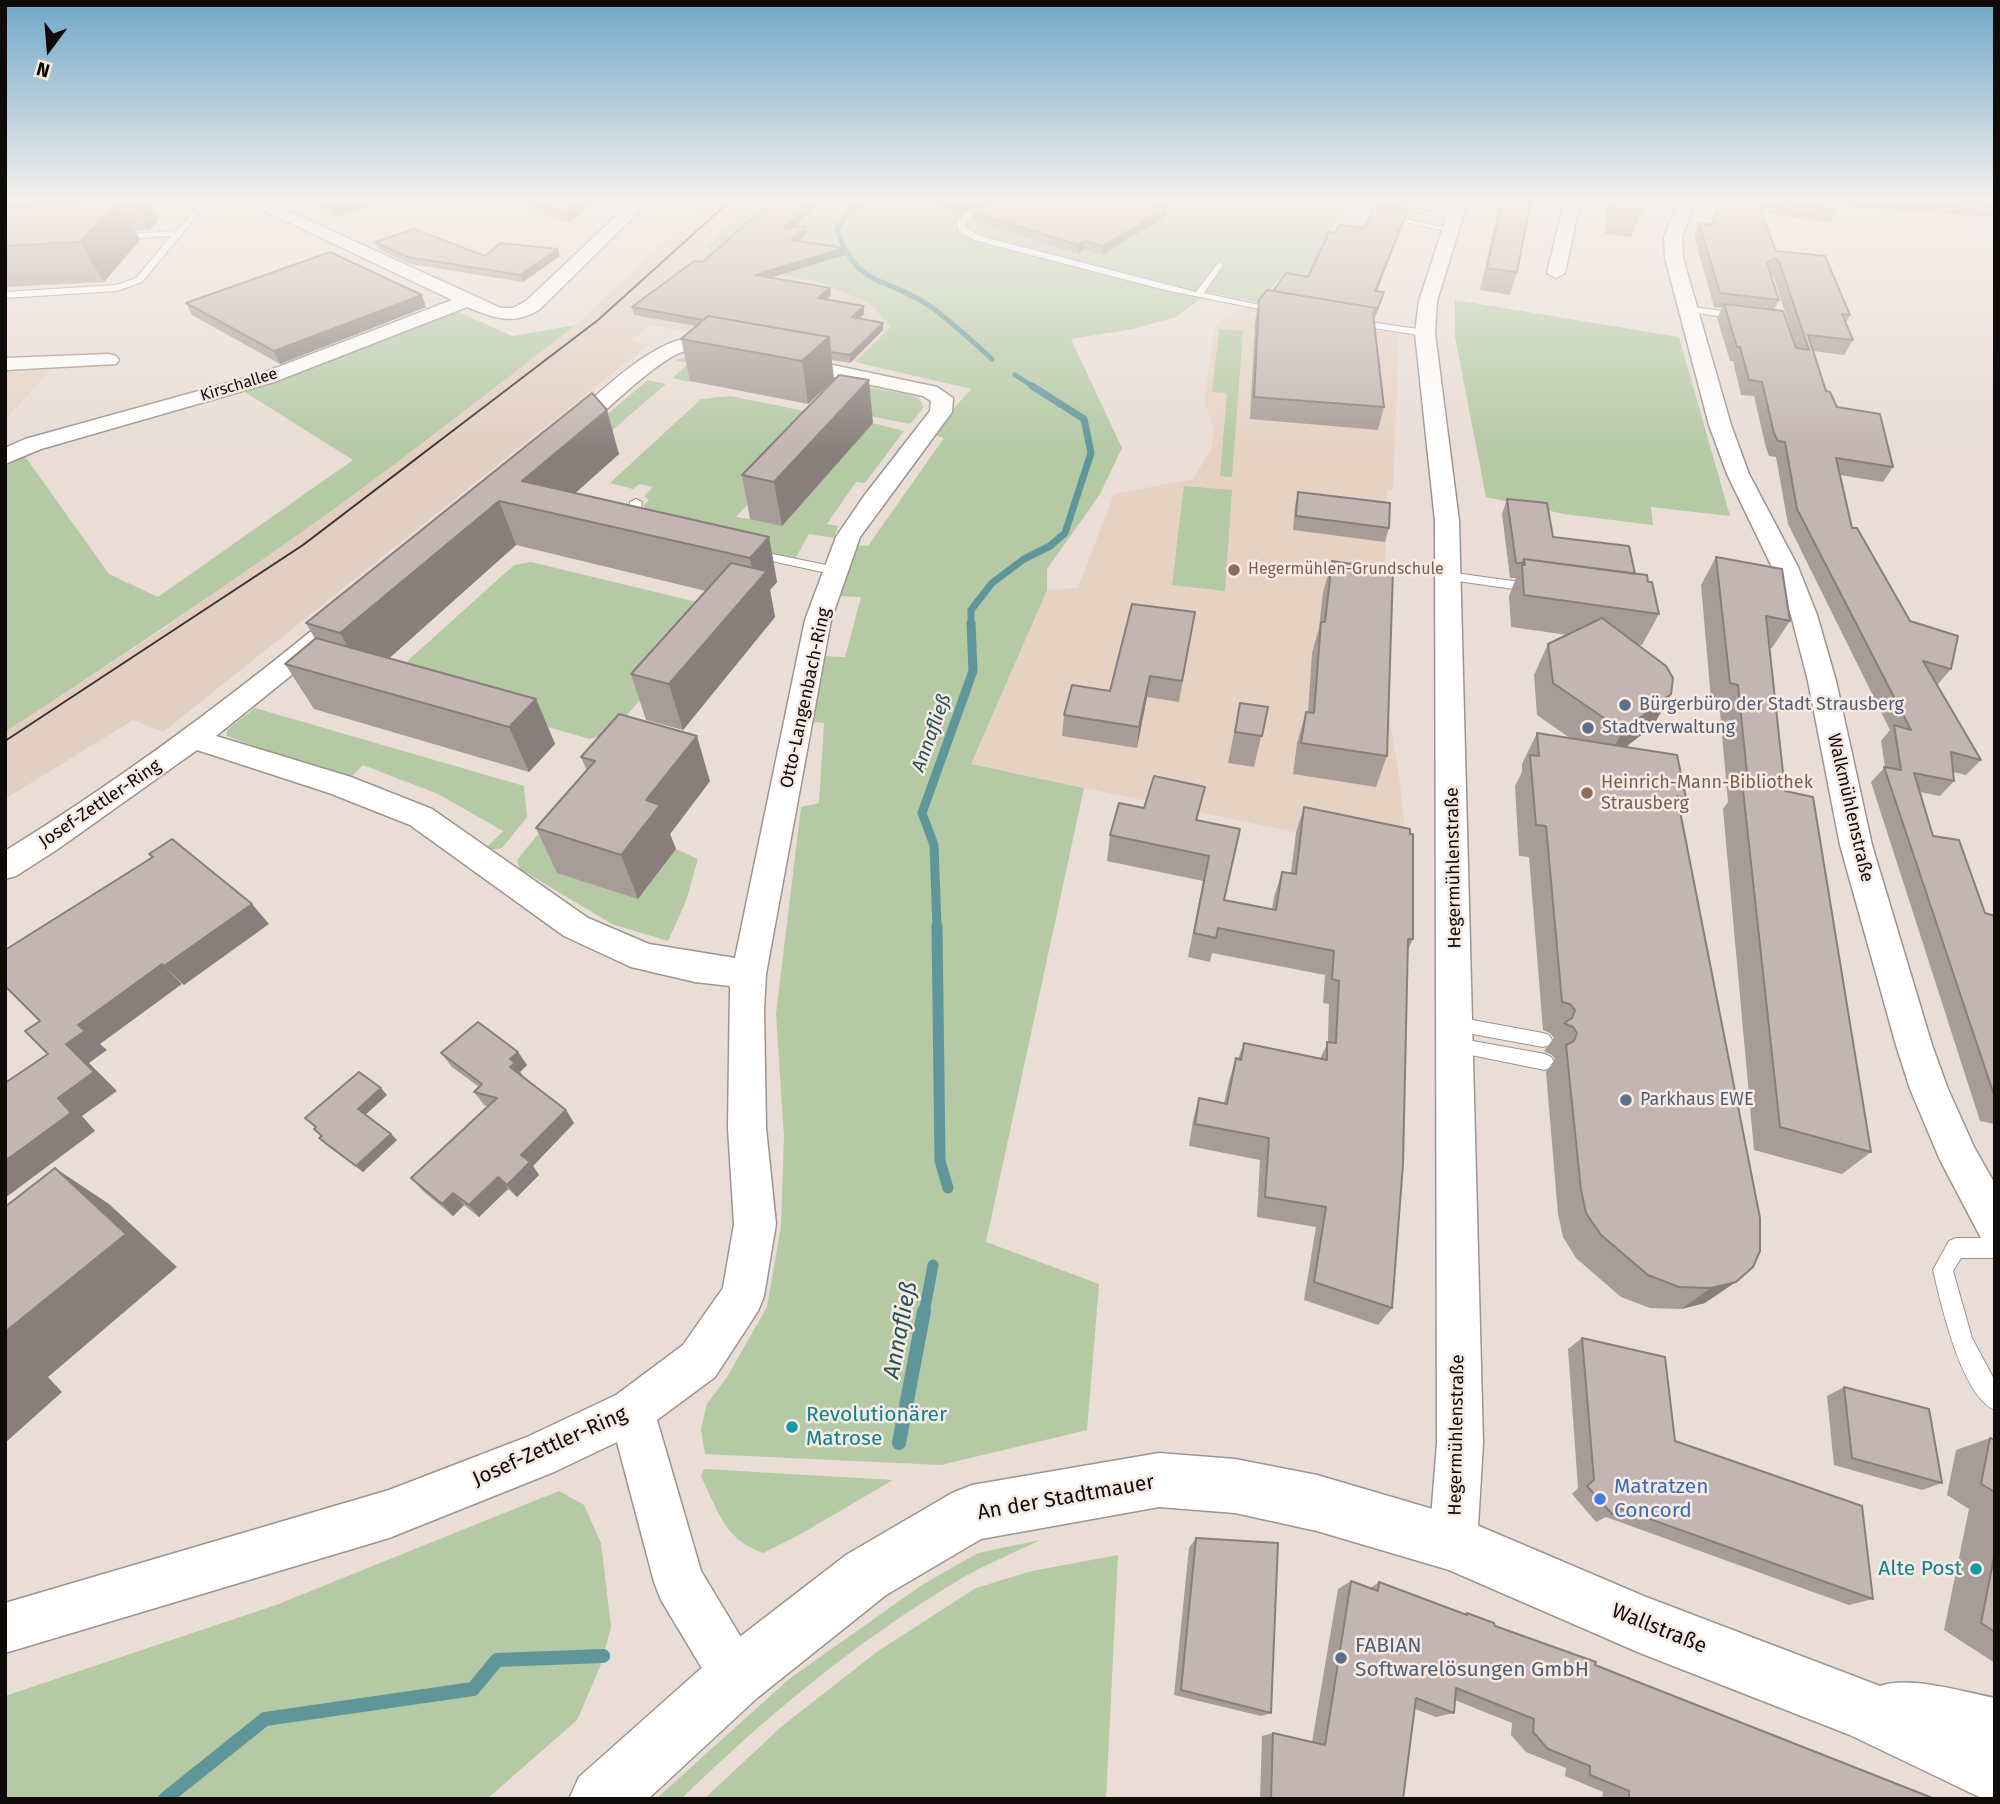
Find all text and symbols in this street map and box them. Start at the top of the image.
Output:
north arrow [14,14,84,84]
text: N [34,57,52,82]
street label: Kirschallee [198,364,280,406]
place label: Hegermühlen-Grundschule [1248,560,1444,580]
marker: Hegermühlen-Grundschule [1226,562,1242,578]
street label: Otto-Langenbach-Ring [776,606,836,790]
water label: Annafließ [907,691,957,775]
place label: Bürgerbüro der Stadt Strausberg [1639,694,1904,716]
marker: Bürgerbüro der Stadt Strausberg [1617,697,1633,713]
place label: Stadtverwaltung [1602,717,1735,739]
marker: Stadtverwaltung [1580,720,1596,736]
street label: Walkmühlenstraße [1822,732,1878,884]
street label: Josef-Zettler-Ring [35,755,165,853]
place label: Heinrich-Mann-Bibliothek Strausberg [1601,772,1813,814]
marker: Heinrich-Mann-Bibliothek Strausberg [1579,785,1595,801]
street label: Hegermühlenstraße [1442,787,1466,949]
place label: Parkhaus EWE [1640,1089,1754,1111]
marker: Parkhaus EWE [1618,1092,1634,1108]
water label: Annafließ [878,1279,924,1381]
street label: Hegermühlenstraße [1445,1354,1469,1516]
street label: Josef-Zettler-Ring [469,1402,631,1492]
place label: Revolutionärer Matrose [806,1402,947,1452]
marker: Revolutionärer Matrose [784,1419,800,1435]
street label: An der Stadtmauer [976,1470,1156,1526]
place label: Matratzen Concord [1614,1474,1708,1524]
marker: Matratzen Concord [1592,1491,1608,1507]
place label: Alte Post [1878,1556,1962,1582]
marker: Alte Post [1968,1561,1984,1577]
street label: Wallstraße [1608,1599,1710,1659]
place label: FABIAN Softwarelösungen GmbH [1355,1633,1589,1683]
marker: FABIAN Softwarelösungen GmbH [1333,1650,1349,1666]

